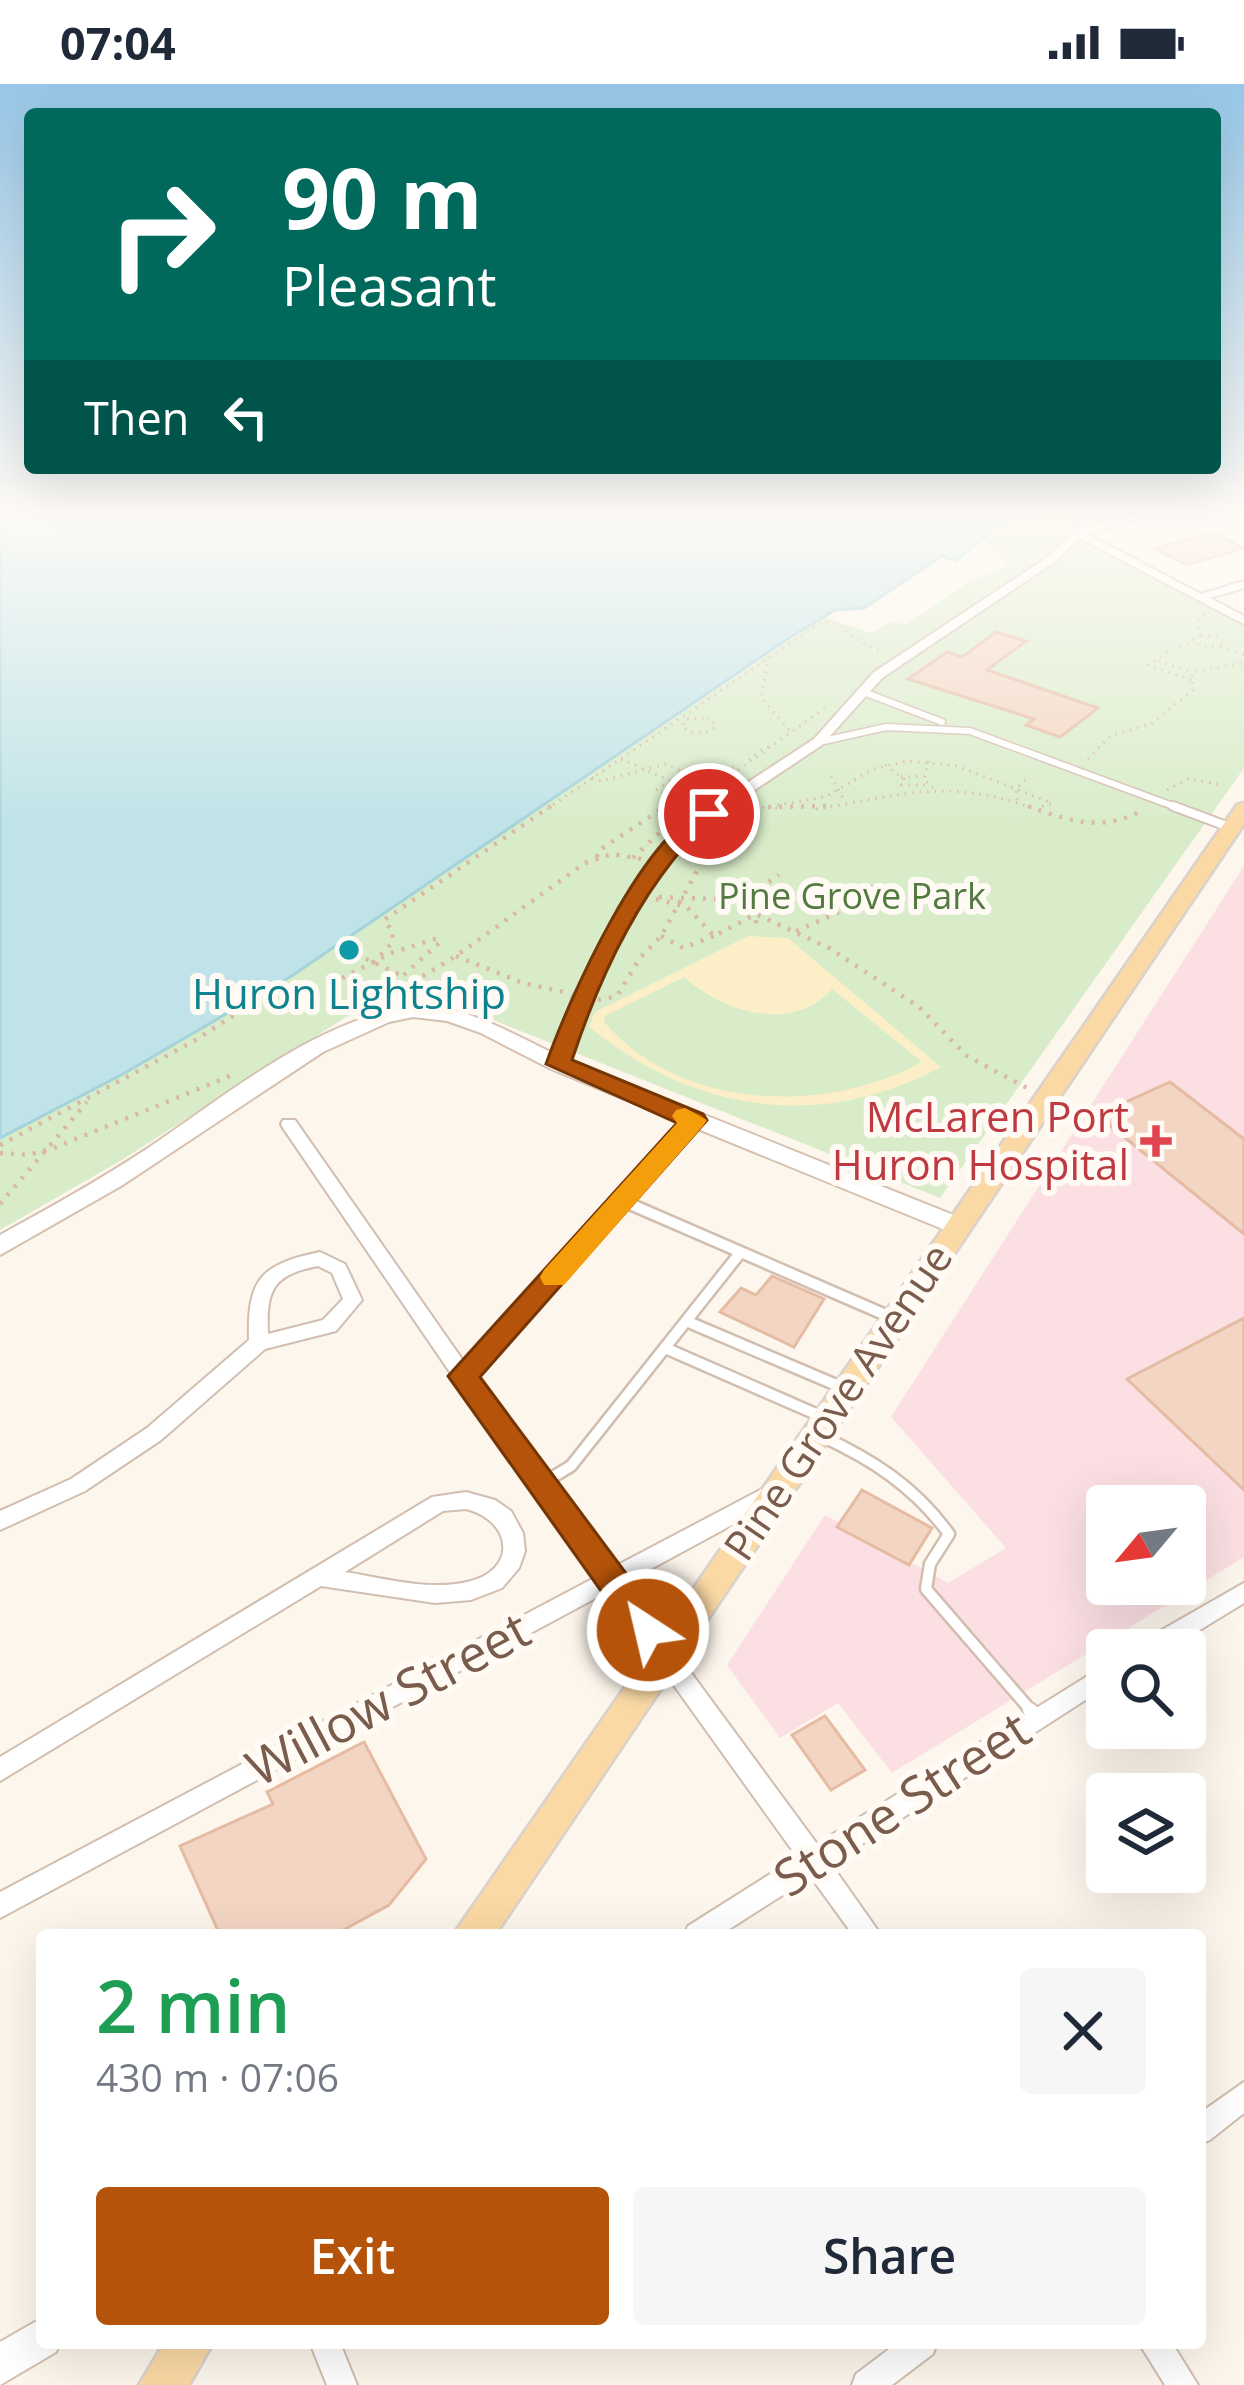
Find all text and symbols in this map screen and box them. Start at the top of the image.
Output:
text: 07:04 [60,12,176,73]
text: 90 m [282,139,482,254]
icon: right [84,156,240,312]
text: Pleasant [282,248,497,322]
icon: left [213,384,279,450]
text: Then [84,387,189,448]
pin [658,763,760,865]
icon: arrive [676,781,742,847]
park label: Pine Grove Park [718,871,986,920]
marker: Huron Lightship [336,937,362,963]
place label: Huron Lightship [192,964,506,1021]
place label: McLaren Port Huron Hospital [832,1087,1129,1192]
marker: McLaren Port Huron Hospital [1140,1125,1172,1157]
street label: Pine Grove Avenue [709,1232,964,1571]
north arrow [1086,1485,1206,1605]
map controls [1086,1485,1206,1893]
position arrow [585,1567,711,1693]
street label: Willow Street [233,1593,541,1801]
button: search [1086,1629,1206,1749]
street label: Stone Street [759,1693,1043,1911]
button: layers [1086,1773,1206,1893]
text: 2 min [96,1956,290,2054]
button: close [1020,1968,1146,2094]
text: 430 m · 07:06 [96,2050,339,2103]
button: Exit [96,2187,609,2325]
button: Share [633,2187,1146,2325]

